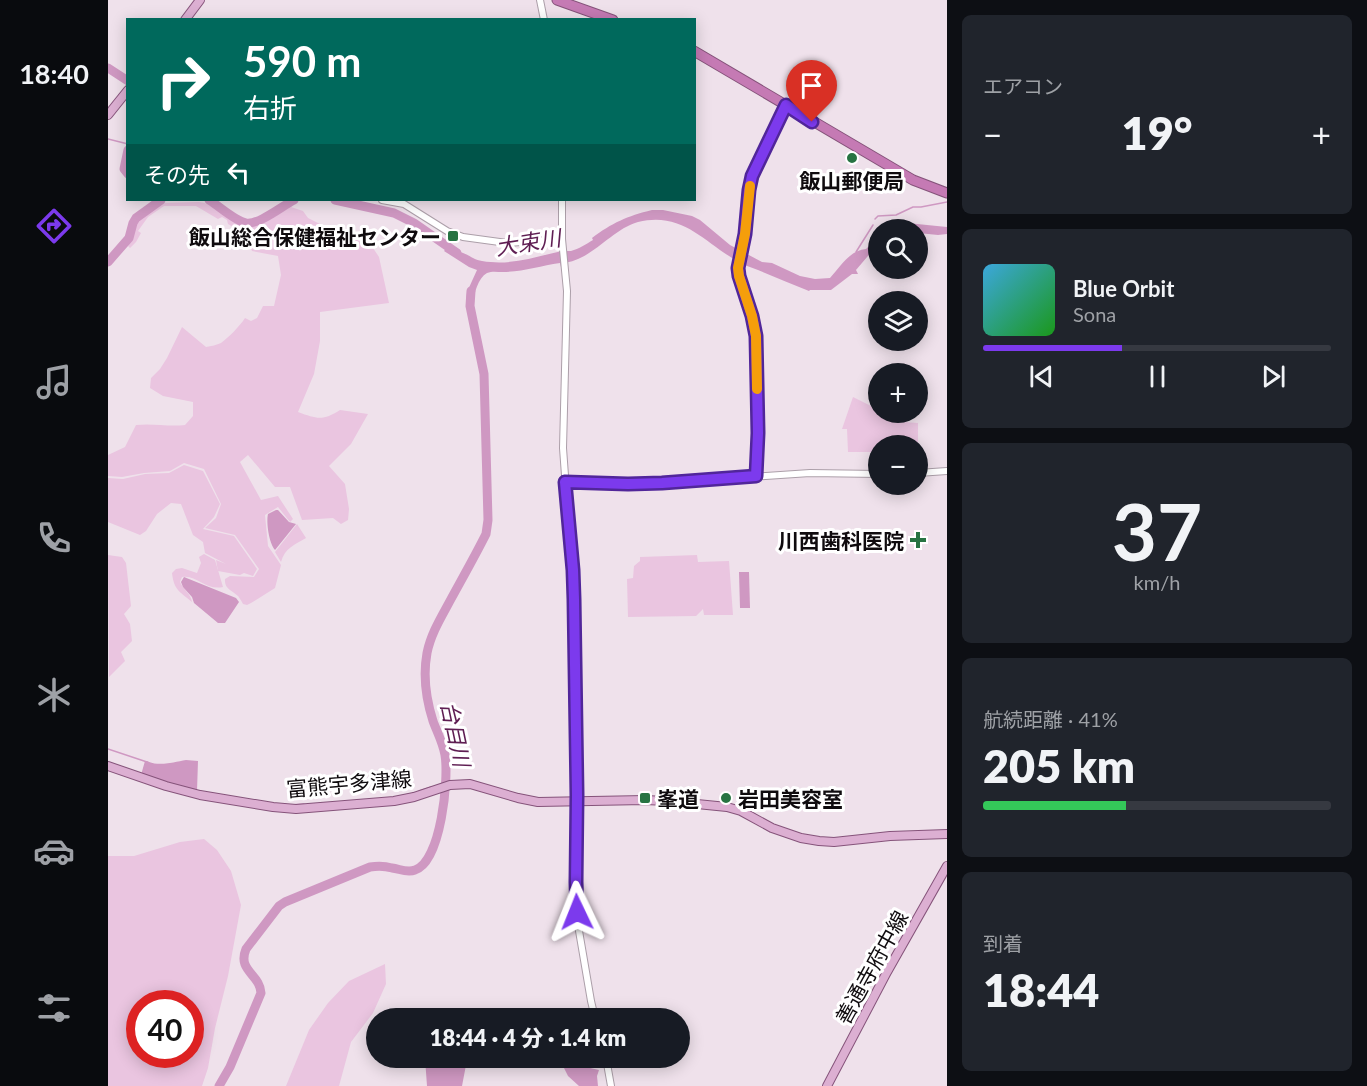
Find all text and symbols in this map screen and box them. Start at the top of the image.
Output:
text: 590 m [243,36,361,86]
icon: right [144,42,222,120]
text: 18:40 [19,57,89,90]
pin [786,60,837,122]
icon: arrive [795,69,828,102]
text: エアコン [983,74,1063,98]
text: 右折 [243,91,297,124]
text: 19° [1122,106,1192,160]
text: − [983,114,1002,154]
text: + [1312,114,1331,154]
marker: 飯山郵便局 [845,151,859,165]
icon: left [222,156,255,189]
text: その先 [144,161,210,188]
place label: 飯山郵便局 [799,168,905,193]
icon: directions [33,205,75,247]
map controls [868,219,928,495]
button: search [868,219,928,279]
water label: 大束川 [493,223,565,260]
place label: 飯山総合保健福祉センター [188,224,441,249]
marker: 飯山総合保健福祉センター [446,229,460,243]
text: Blue Orbit [1073,275,1174,302]
button: layers [868,291,928,351]
text: Sona [1073,302,1116,326]
icon: previous [1025,360,1058,393]
icon: pause [1141,360,1174,393]
icon: next [1257,360,1290,393]
icon: music [33,361,75,403]
button: + [868,363,928,423]
button: − [868,435,928,495]
text: 37 [1112,484,1202,578]
icon: phone [33,517,75,559]
place label: 川西歯科医院 [778,528,904,553]
marker: 川西歯科医院 [909,531,927,549]
text: km/h [1134,570,1180,594]
icon: climate [33,674,75,716]
water label: 台目川 [436,699,476,771]
text: 航続距離 · 41% [983,707,1118,731]
text: 205 km [983,739,1135,793]
street label: 富熊宇多津線 [285,765,413,801]
place label: 峯道 [657,786,699,811]
place label: 岩田美容室 [738,786,843,811]
marker: 峯道 [638,791,652,805]
marker: 岩田美容室 [719,791,733,805]
icon: car [33,830,75,872]
position arrow [545,880,609,944]
street label: 善通寺府中線 [830,906,912,1028]
text: 到着 [983,931,1023,955]
text: 18:44 [983,963,1099,1017]
icon: filters [33,987,75,1029]
speed limit sign: 40 [126,990,204,1068]
text: 18:44 · 4 分 · 1.4 km [430,1024,626,1051]

